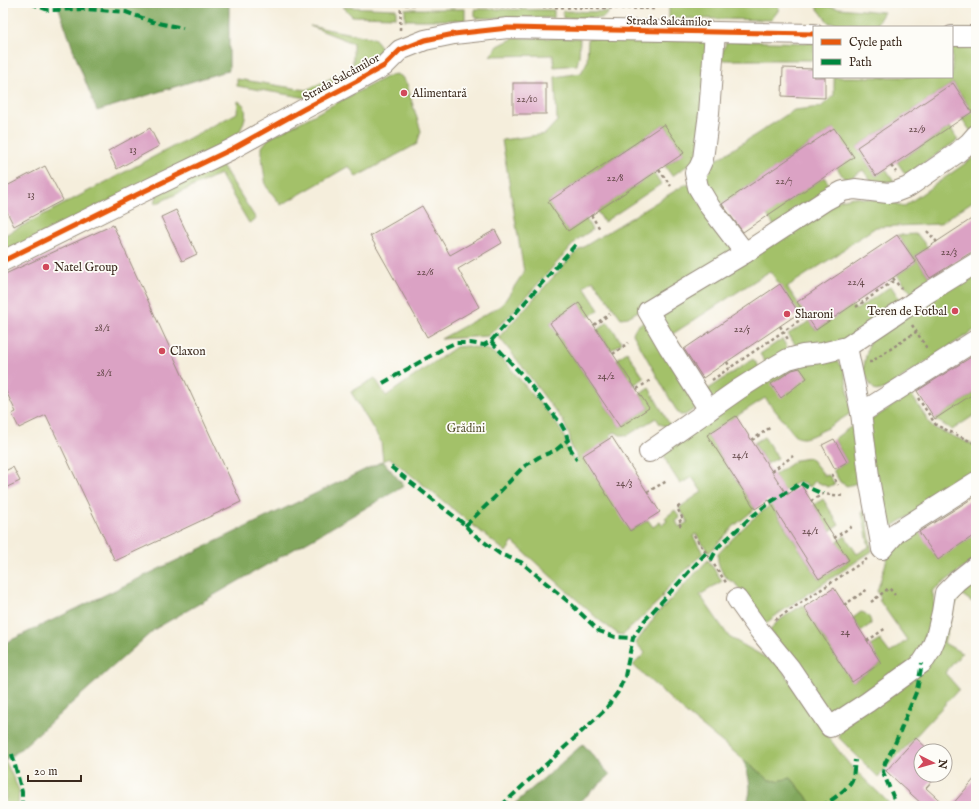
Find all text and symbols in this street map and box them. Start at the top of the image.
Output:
street label: Strada Salcâmilor [626,13,712,30]
legend [813,26,953,78]
text: Cycle path [849,35,903,51]
street label: Strada Salcâmilor [300,50,383,105]
text: Path [849,55,872,70]
place label: Alimentară [411,86,467,101]
marker: Alimentară [399,88,409,98]
house number: 22/10 [516,93,538,106]
house number: 22/9 [908,123,926,136]
house number: 13 [129,144,137,157]
house number: 22/8 [607,172,623,185]
house number: 22/7 [775,175,793,188]
house number: 13 [27,189,35,202]
house number: 22/3 [941,246,958,259]
place label: Natel Group [54,260,118,276]
marker: Natel Group [41,262,51,272]
house number: 22/6 [417,266,434,279]
house number: 22/4 [847,276,865,289]
place label: Teren de Fotbal [867,304,948,319]
marker: Teren de Fotbal [950,306,960,316]
place label: Sharoni [795,307,833,322]
marker: Sharoni [782,309,792,319]
house number: 28/1 [94,322,110,335]
house number: 22/5 [734,323,751,336]
place label: Claxon [170,344,206,359]
marker: Claxon [157,346,167,356]
house number: 28/1 [96,367,112,380]
house number: 24/2 [597,370,615,383]
park label: Grădini [447,421,485,436]
house number: 24/1 [732,449,749,462]
house number: 24/3 [616,477,633,490]
house number: 24/1 [802,525,819,538]
house number: 24 [840,626,850,639]
north arrow [913,743,953,783]
scale bar [28,757,81,783]
text: N [934,757,950,770]
text: 20 m [34,764,57,779]

